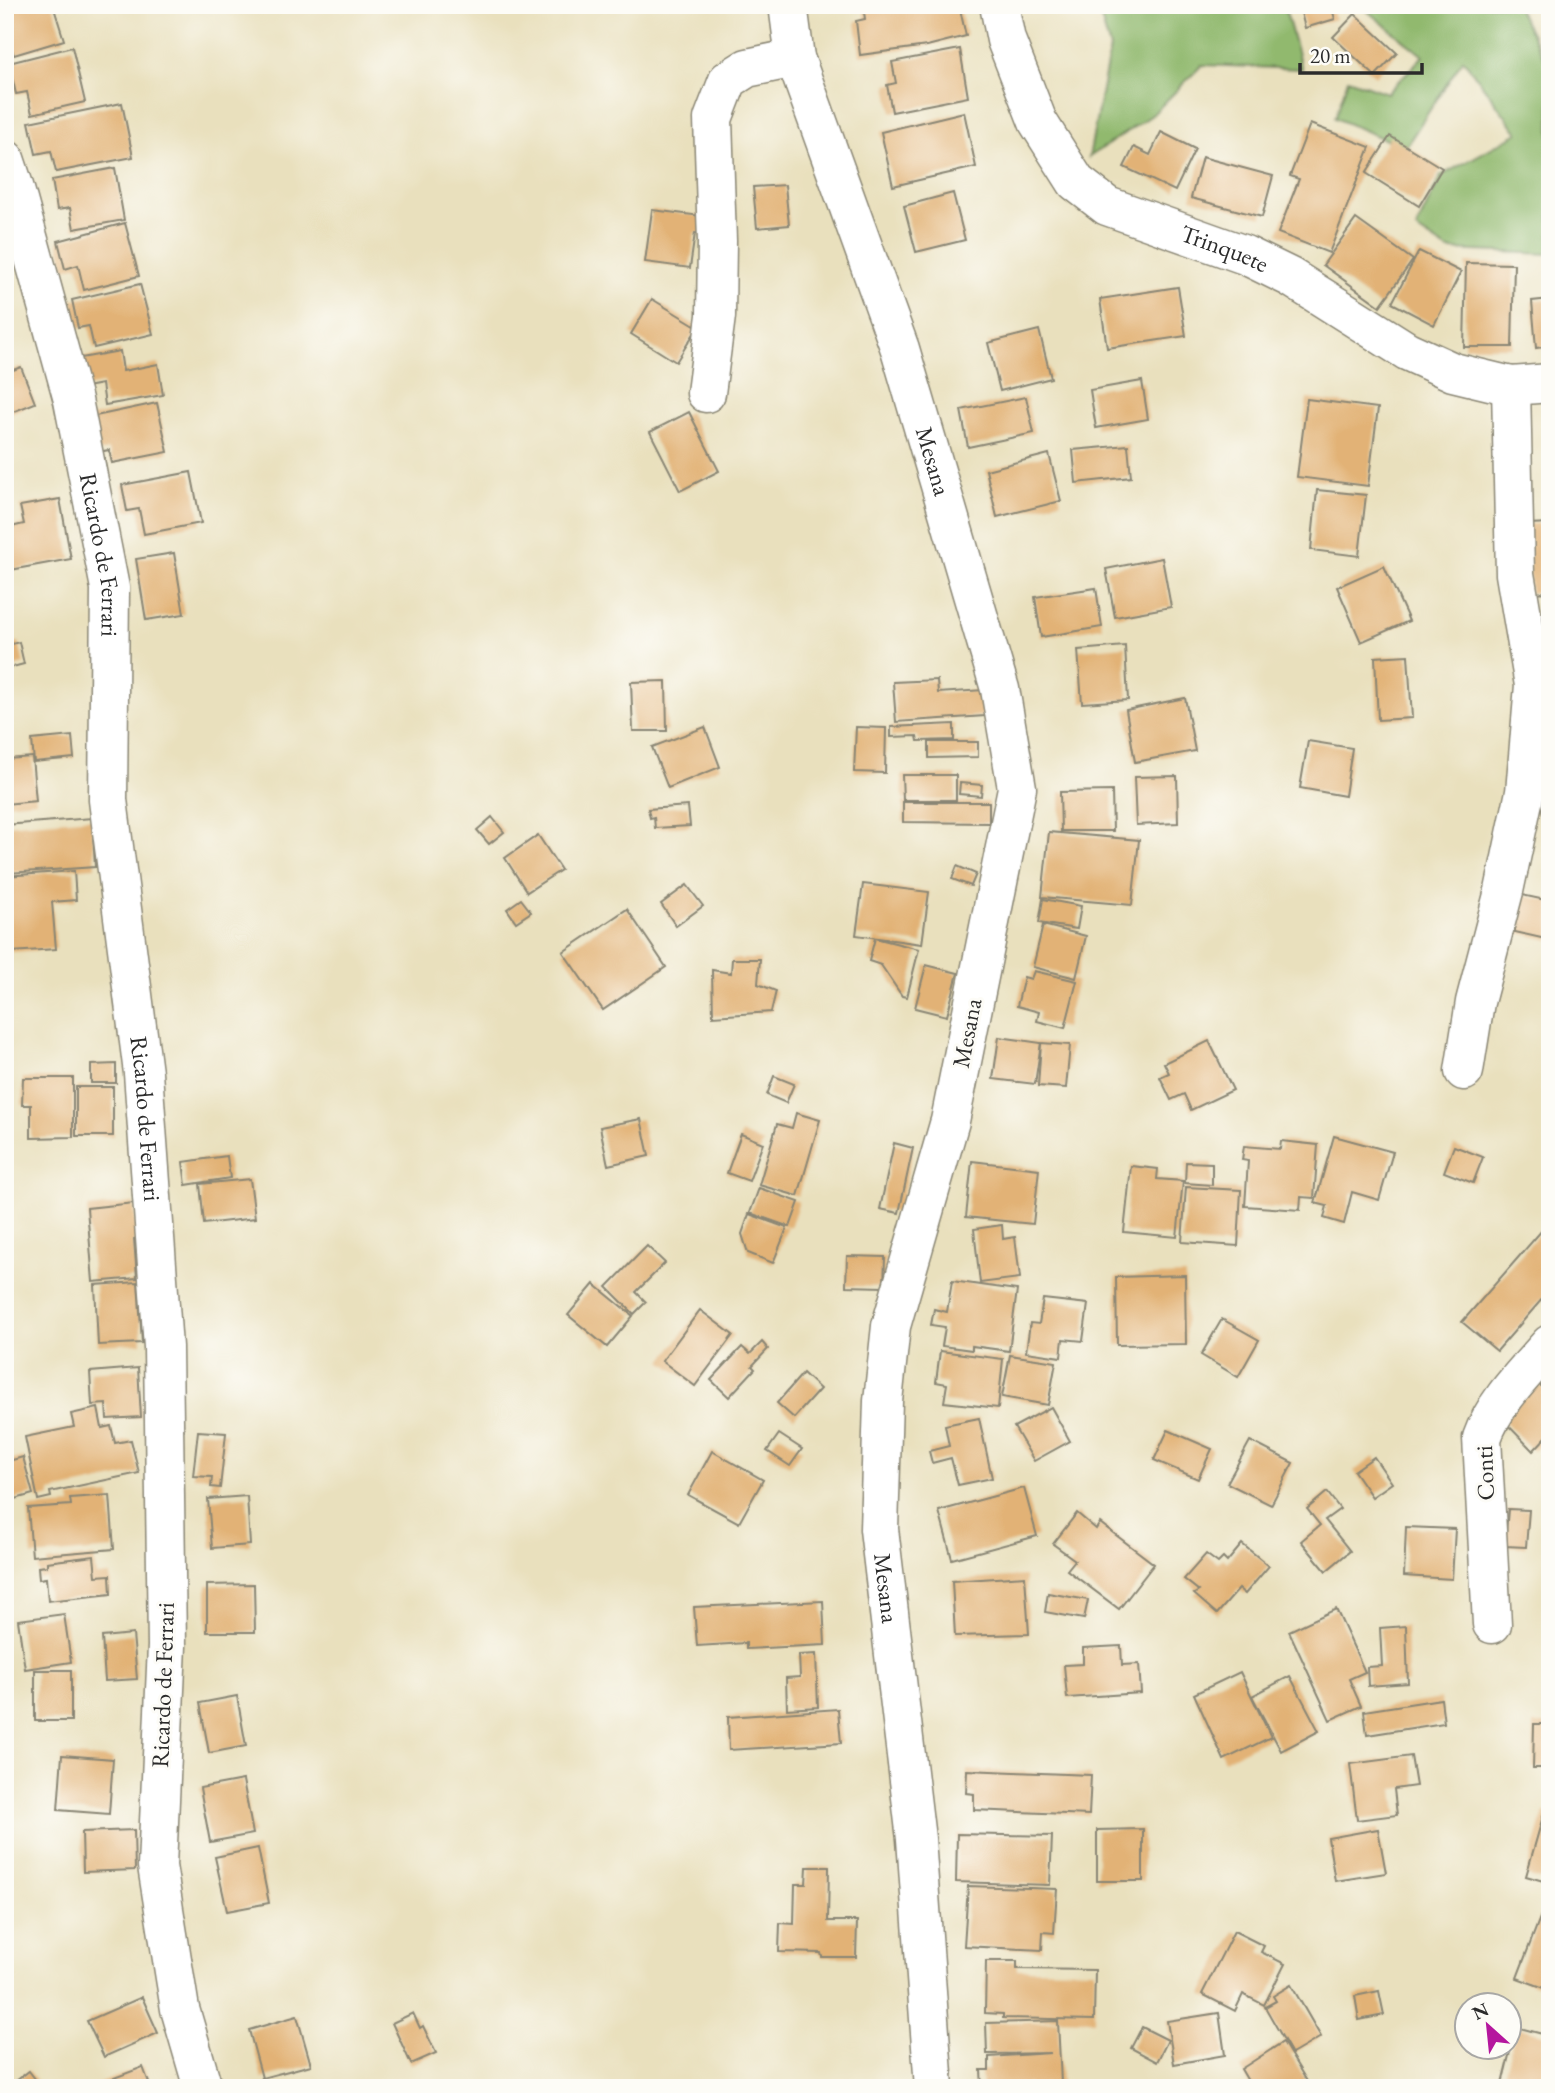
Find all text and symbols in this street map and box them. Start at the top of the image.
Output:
scale bar [1300,32,1422,76]
text: 20 m [1310,42,1351,69]
street label: Trinquete [1177,217,1274,279]
street label: Mesana [909,423,958,499]
street label: Ricardo de Ferrari [73,470,126,637]
street label: Mesana [945,995,988,1070]
street label: Ricardo de Ferrari [123,1034,168,1202]
street label: Conti [1468,1445,1501,1501]
street label: Mesana [867,1551,906,1625]
street label: Ricardo de Ferrari [144,1602,181,1768]
north arrow [1454,1992,1524,2062]
text: N [1468,1996,1494,2026]

